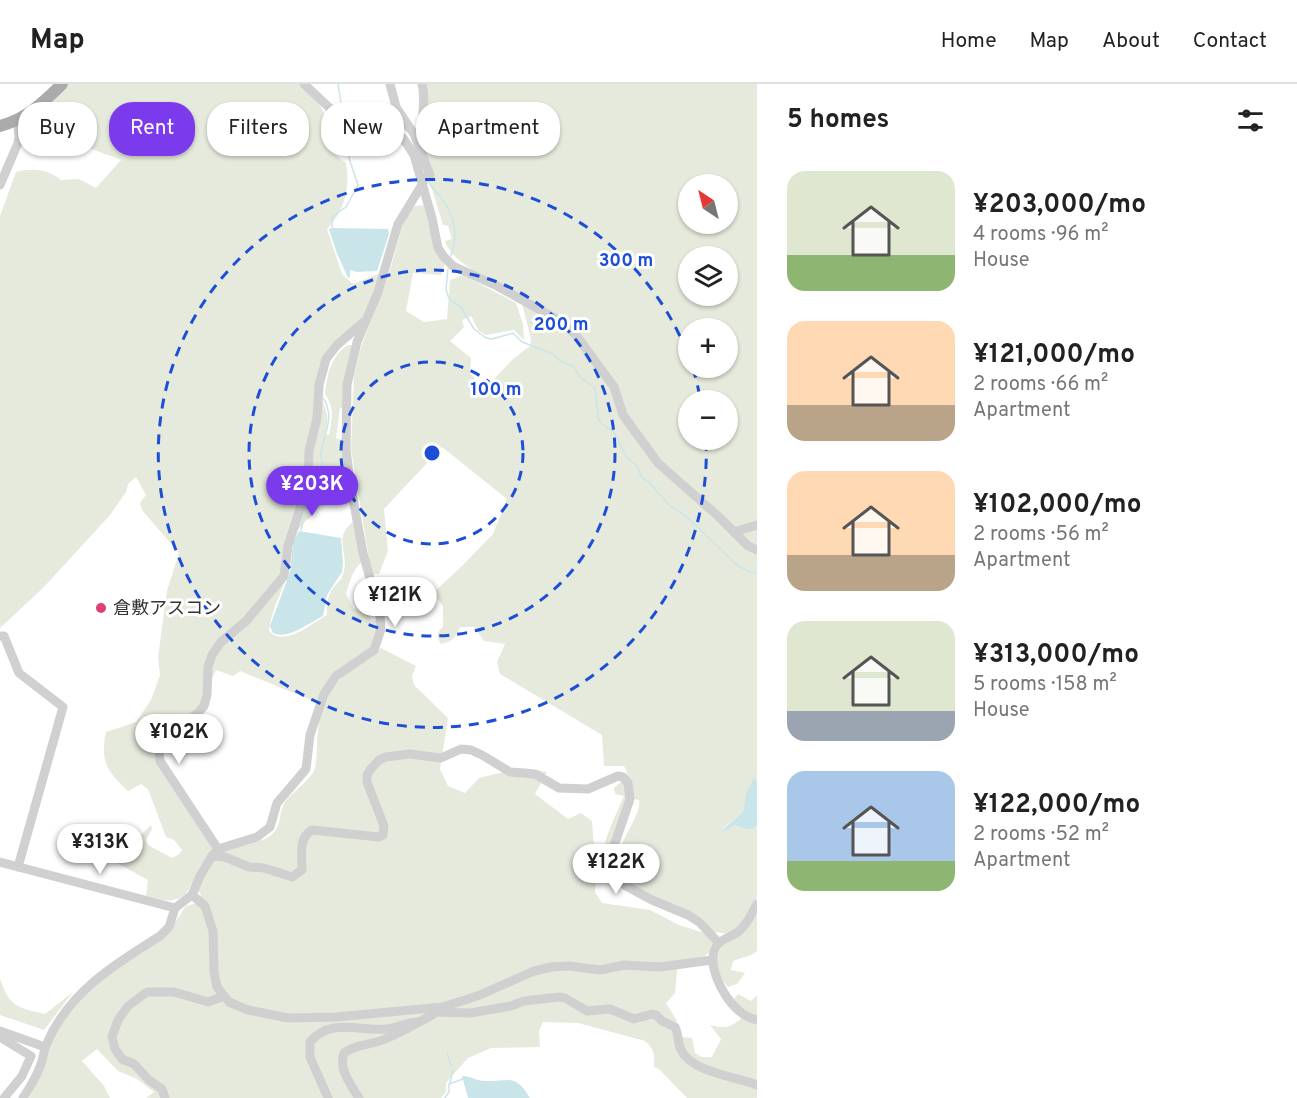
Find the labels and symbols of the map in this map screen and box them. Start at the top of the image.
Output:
north arrow [678,174,738,234]
text: 300 m [599,250,653,273]
text: 200 m [533,314,589,337]
text: 100 m [470,379,522,402]
centre of rings [422,443,442,463]
pin: ¥203K [270,466,354,517]
pin: ¥121K [353,577,437,628]
place label: 倉敷アスコン [113,598,221,621]
marker: 倉敷アスコン [94,601,108,615]
pin: ¥102K [137,714,221,765]
pin: ¥313K [58,824,142,875]
pin: ¥122K [574,844,658,895]

